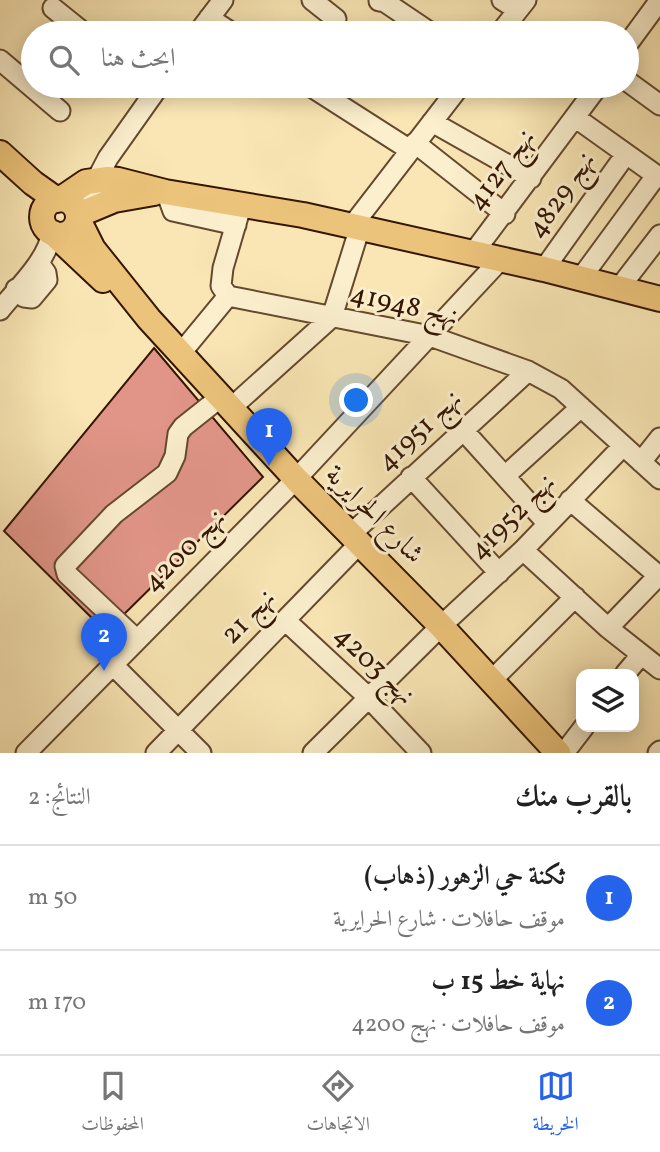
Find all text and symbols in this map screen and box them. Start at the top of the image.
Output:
search box [21,21,639,98]
icon: search [45,41,83,79]
text: ابحث هنا [101,41,176,77]
street label: نهج 4127 [458,121,548,221]
street label: نهج 4829 [518,144,609,248]
street label: نهج 41948 [345,275,462,340]
street label: نهج 41951 [368,381,474,483]
your location [339,383,373,417]
pin: 1 [246,408,292,466]
street label: شارع الحرايرية [314,457,432,575]
street label: نهج 41952 [461,465,567,571]
street label: نهج 4200 [134,500,238,604]
street label: نهج 21 [213,580,288,656]
pin: 2 [81,613,127,671]
street label: نهج 4203 [322,617,424,717]
map controls [576,669,639,732]
button: layers [576,669,639,732]
text: بالقرب منك [515,777,632,819]
text: النتائج: 2 [28,782,91,814]
text: ثكنة حي الزهور (ذهاب) [364,859,565,895]
text: 50 m [28,882,77,914]
text: 1 [604,882,614,914]
text: موقف حافلات · شارع الحرايرية [333,904,565,936]
text: نهاية خط 15 ب [431,964,565,1000]
text: 170 m [28,987,86,1019]
text: 2 [603,987,615,1019]
text: موقف حافلات · نهج 4200 [351,1009,565,1041]
tab: المحفوظات [81,1067,144,1142]
tab: الاتجاهات [307,1067,370,1142]
tab: الخريطة [532,1067,579,1142]

